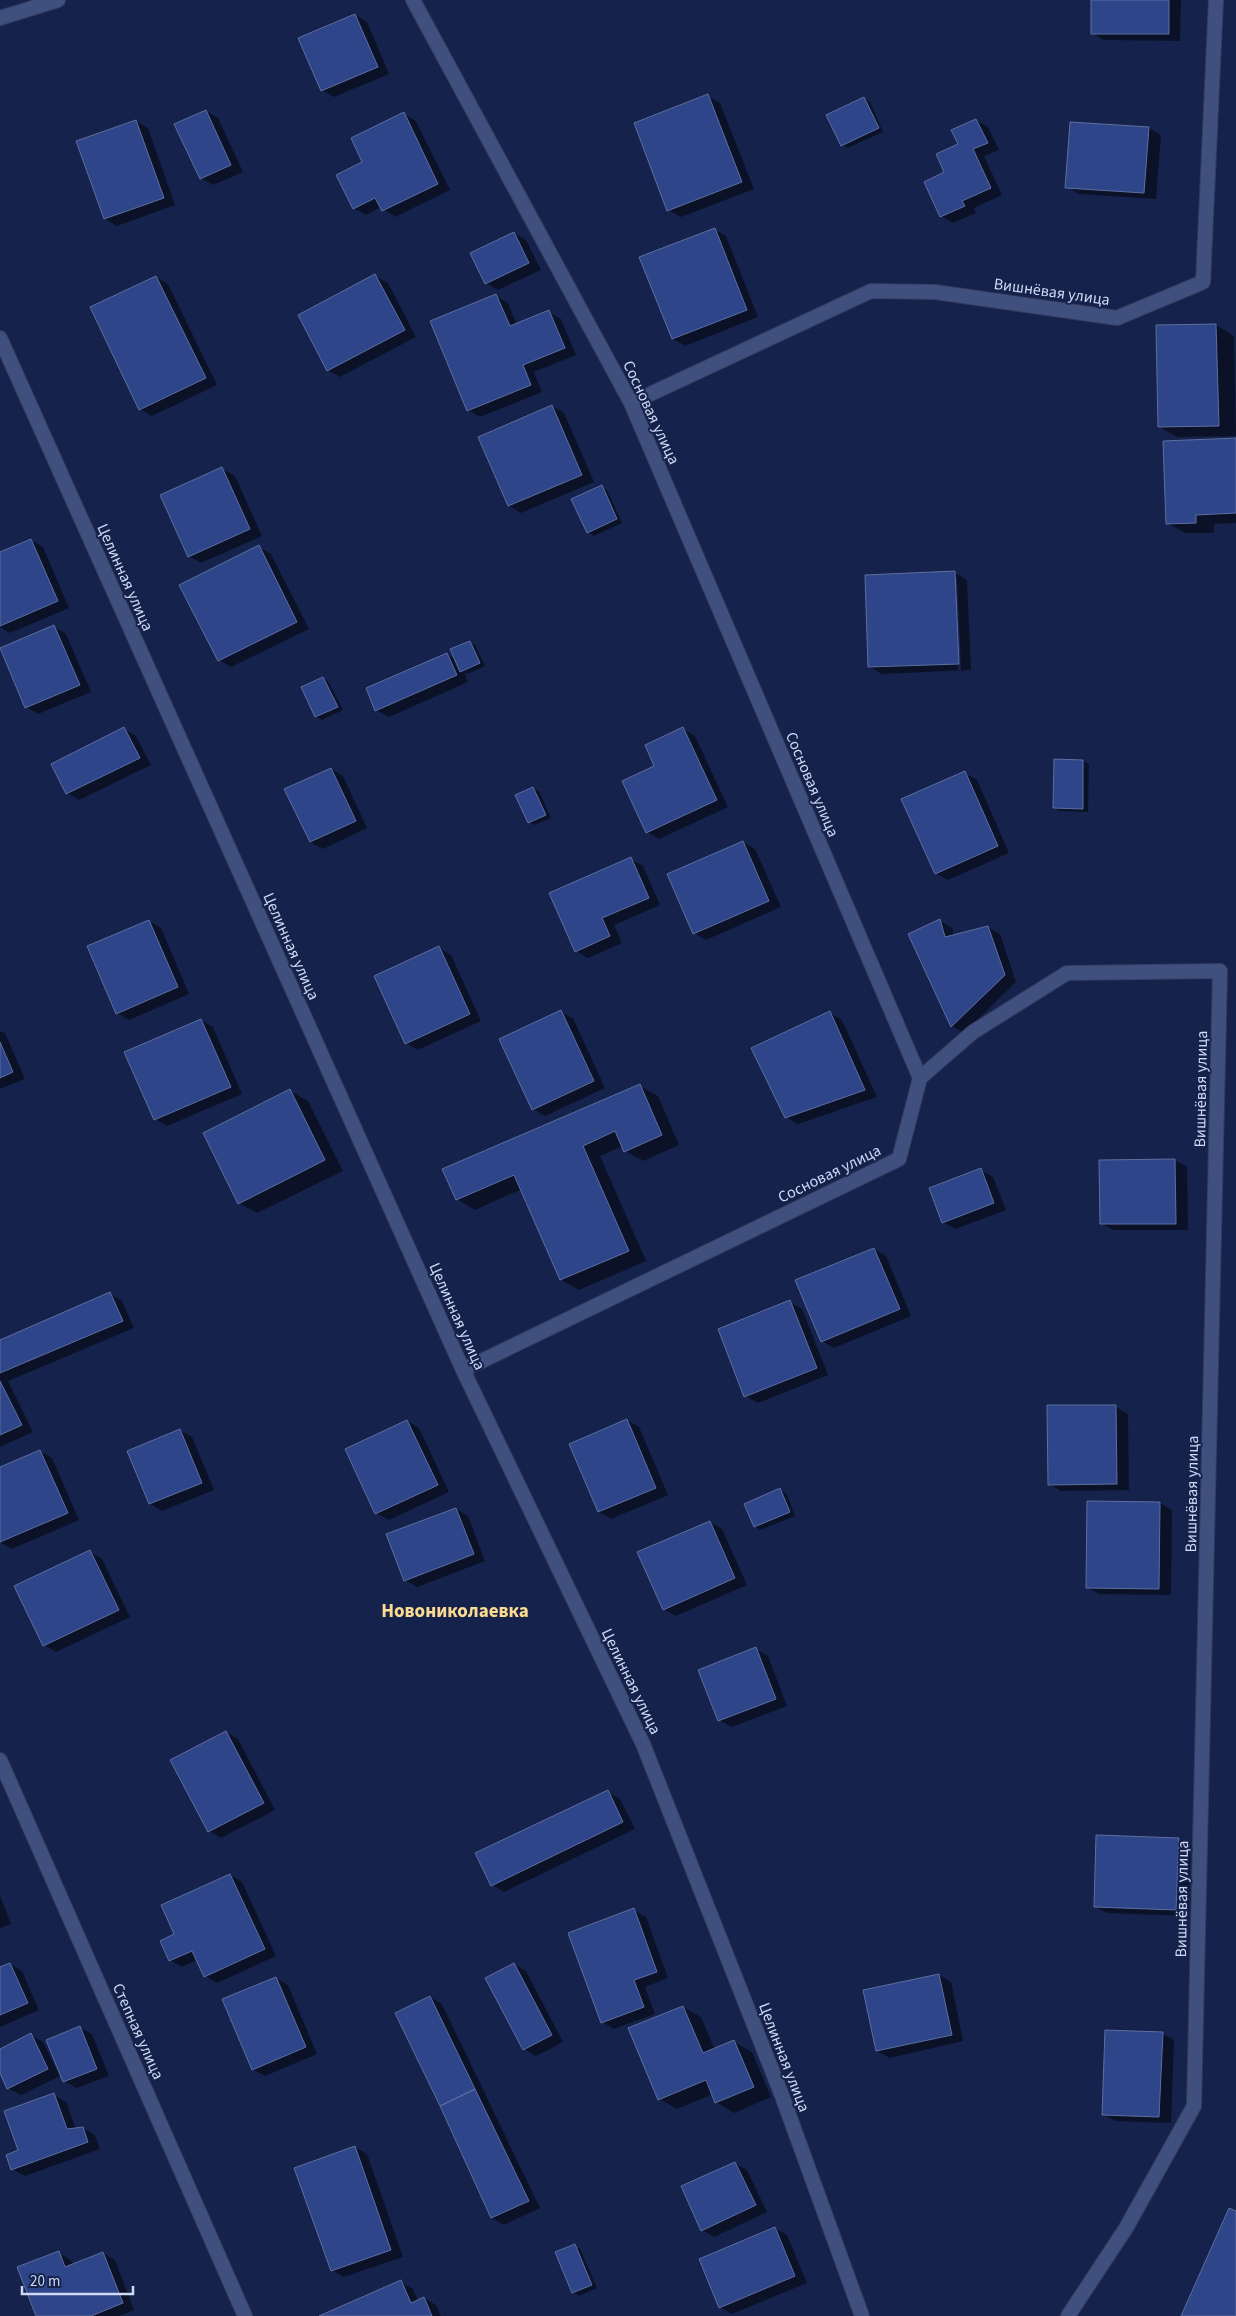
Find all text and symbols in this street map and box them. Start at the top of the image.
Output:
street label: Вишнёвая улица [992,273,1111,311]
street label: Сосновая улица [617,357,685,468]
street label: Целинная улица [92,520,159,635]
street label: Сосновая улица [780,728,844,840]
street label: Целинная улица [258,889,325,1004]
street label: Вишнёвая улица [1189,1030,1213,1148]
street label: Сосновая улица [774,1139,885,1208]
street label: Целинная улица [424,1259,491,1374]
street label: Вишнёвая улица [1180,1435,1204,1553]
district label: Новониколаевка [381,1598,529,1625]
street label: Целинная улица [596,1625,666,1738]
street label: Вишнёвая улица [1170,1840,1194,1958]
street label: Степная улица [107,1980,169,2083]
street label: Целинная улица [753,2000,815,2115]
scale bar [22,2264,134,2296]
text: 20 m [30,2271,60,2292]

